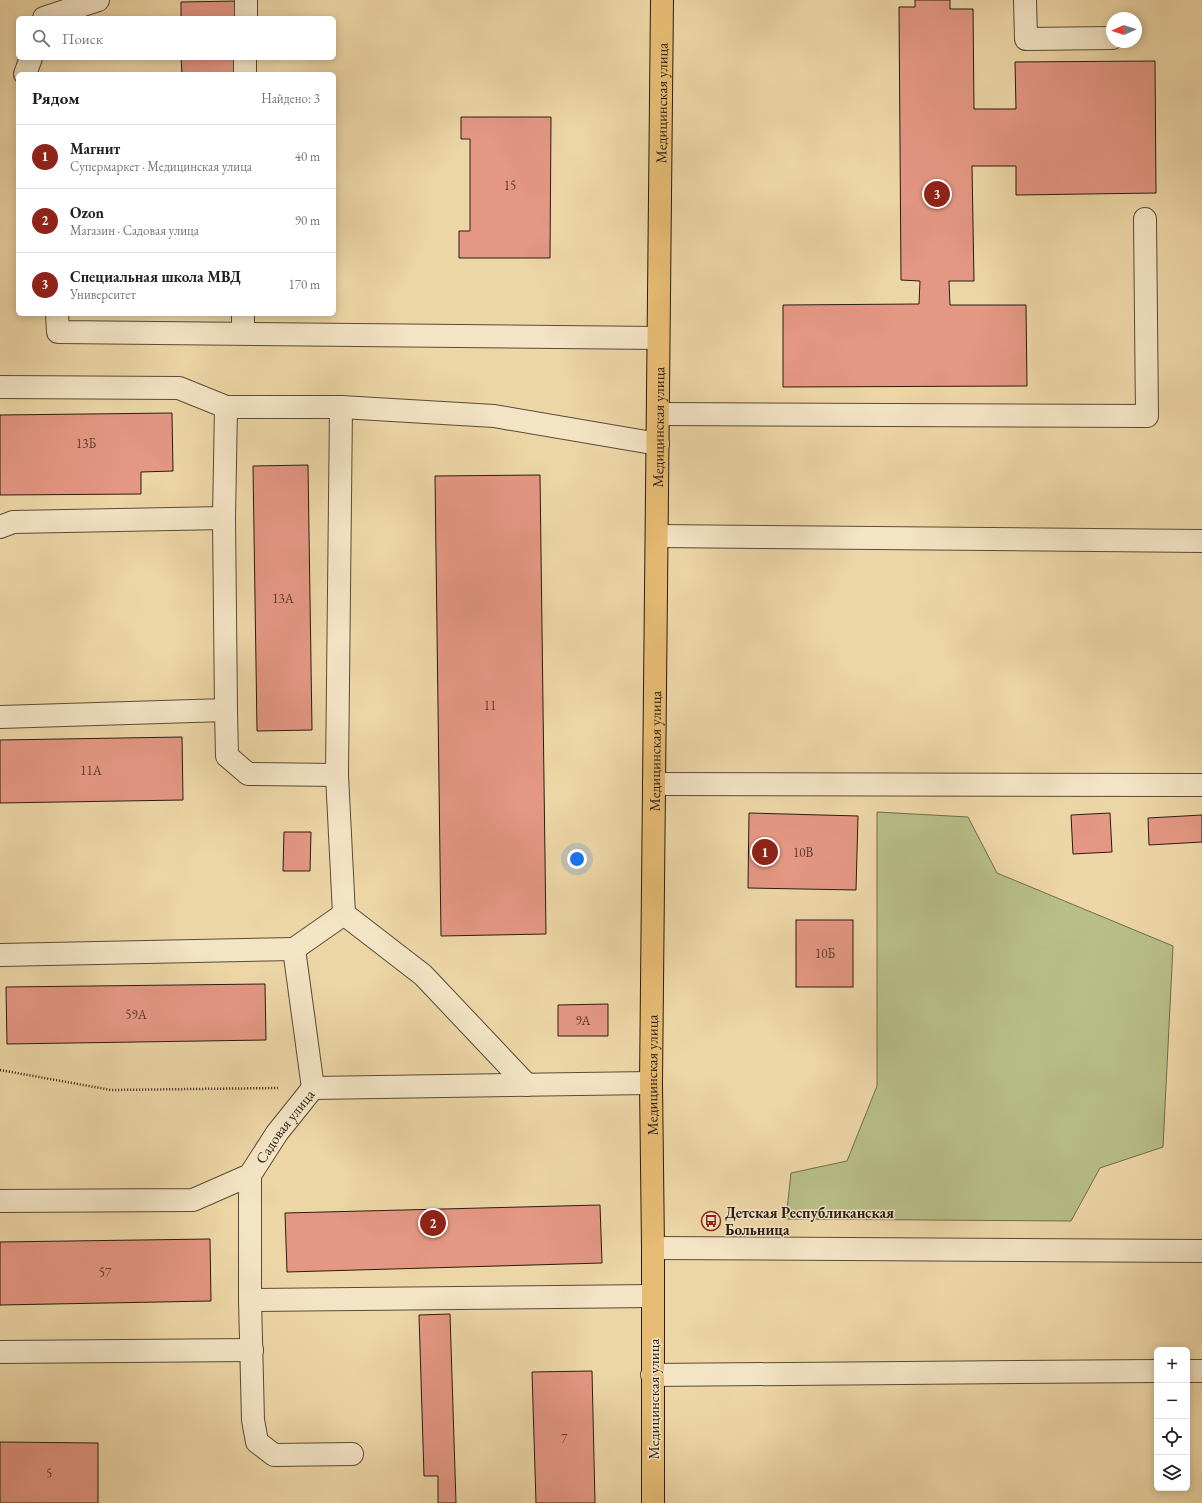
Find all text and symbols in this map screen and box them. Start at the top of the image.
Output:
north arrow [1106,12,1142,48]
search box [16,16,336,60]
icon: search [30,27,52,49]
text: Поиск [62,29,103,48]
street label: Медицинская улица [651,43,671,164]
text: Рядом [32,87,80,109]
text: Найдено: 3 [261,90,320,107]
text: Магнит [70,139,120,158]
text: 1 [42,148,48,165]
text: 40 m [295,148,320,165]
text: Супермаркет · Медицинская улица [70,158,252,175]
house number: 15 [504,177,516,194]
pin: 3 [924,179,950,209]
text: Ozon [70,203,104,222]
text: 2 [42,212,48,229]
text: 90 m [295,212,320,229]
text: Магазин · Садовая улица [70,222,199,239]
text: Специальная школа МВД [70,267,241,286]
text: 3 [42,276,48,293]
text: 170 m [289,276,320,293]
text: Университет [70,286,136,303]
street label: Медицинская улица [648,366,668,488]
house number: 13Б [76,435,96,452]
house number: 13А [272,590,295,607]
street label: Медицинская улица [644,690,664,812]
house number: 11 [484,697,496,714]
house number: 11А [80,762,103,779]
pin: 1 [752,837,778,867]
house number: 10В [793,844,813,861]
your location [567,849,587,869]
house number: 10Б [815,945,835,962]
house number: 59А [125,1006,148,1023]
house number: 9А [575,1012,592,1029]
street label: Медицинская улица [641,1014,661,1136]
street label: Садовая улица [251,1085,318,1167]
place label: Детская Республиканская Больница [725,1203,894,1239]
pin: 2 [420,1208,446,1238]
bus stop icon: Детская Республиканская Больница [700,1210,722,1232]
house number: 57 [99,1264,112,1281]
street label: Медицинская улица [644,1339,663,1459]
map controls [1154,1347,1190,1491]
button: + [1154,1347,1190,1383]
button: − [1154,1383,1190,1419]
button: locate [1154,1419,1190,1455]
house number: 7 [561,1430,568,1447]
button: layers [1154,1455,1190,1491]
house number: 5 [46,1465,52,1482]

